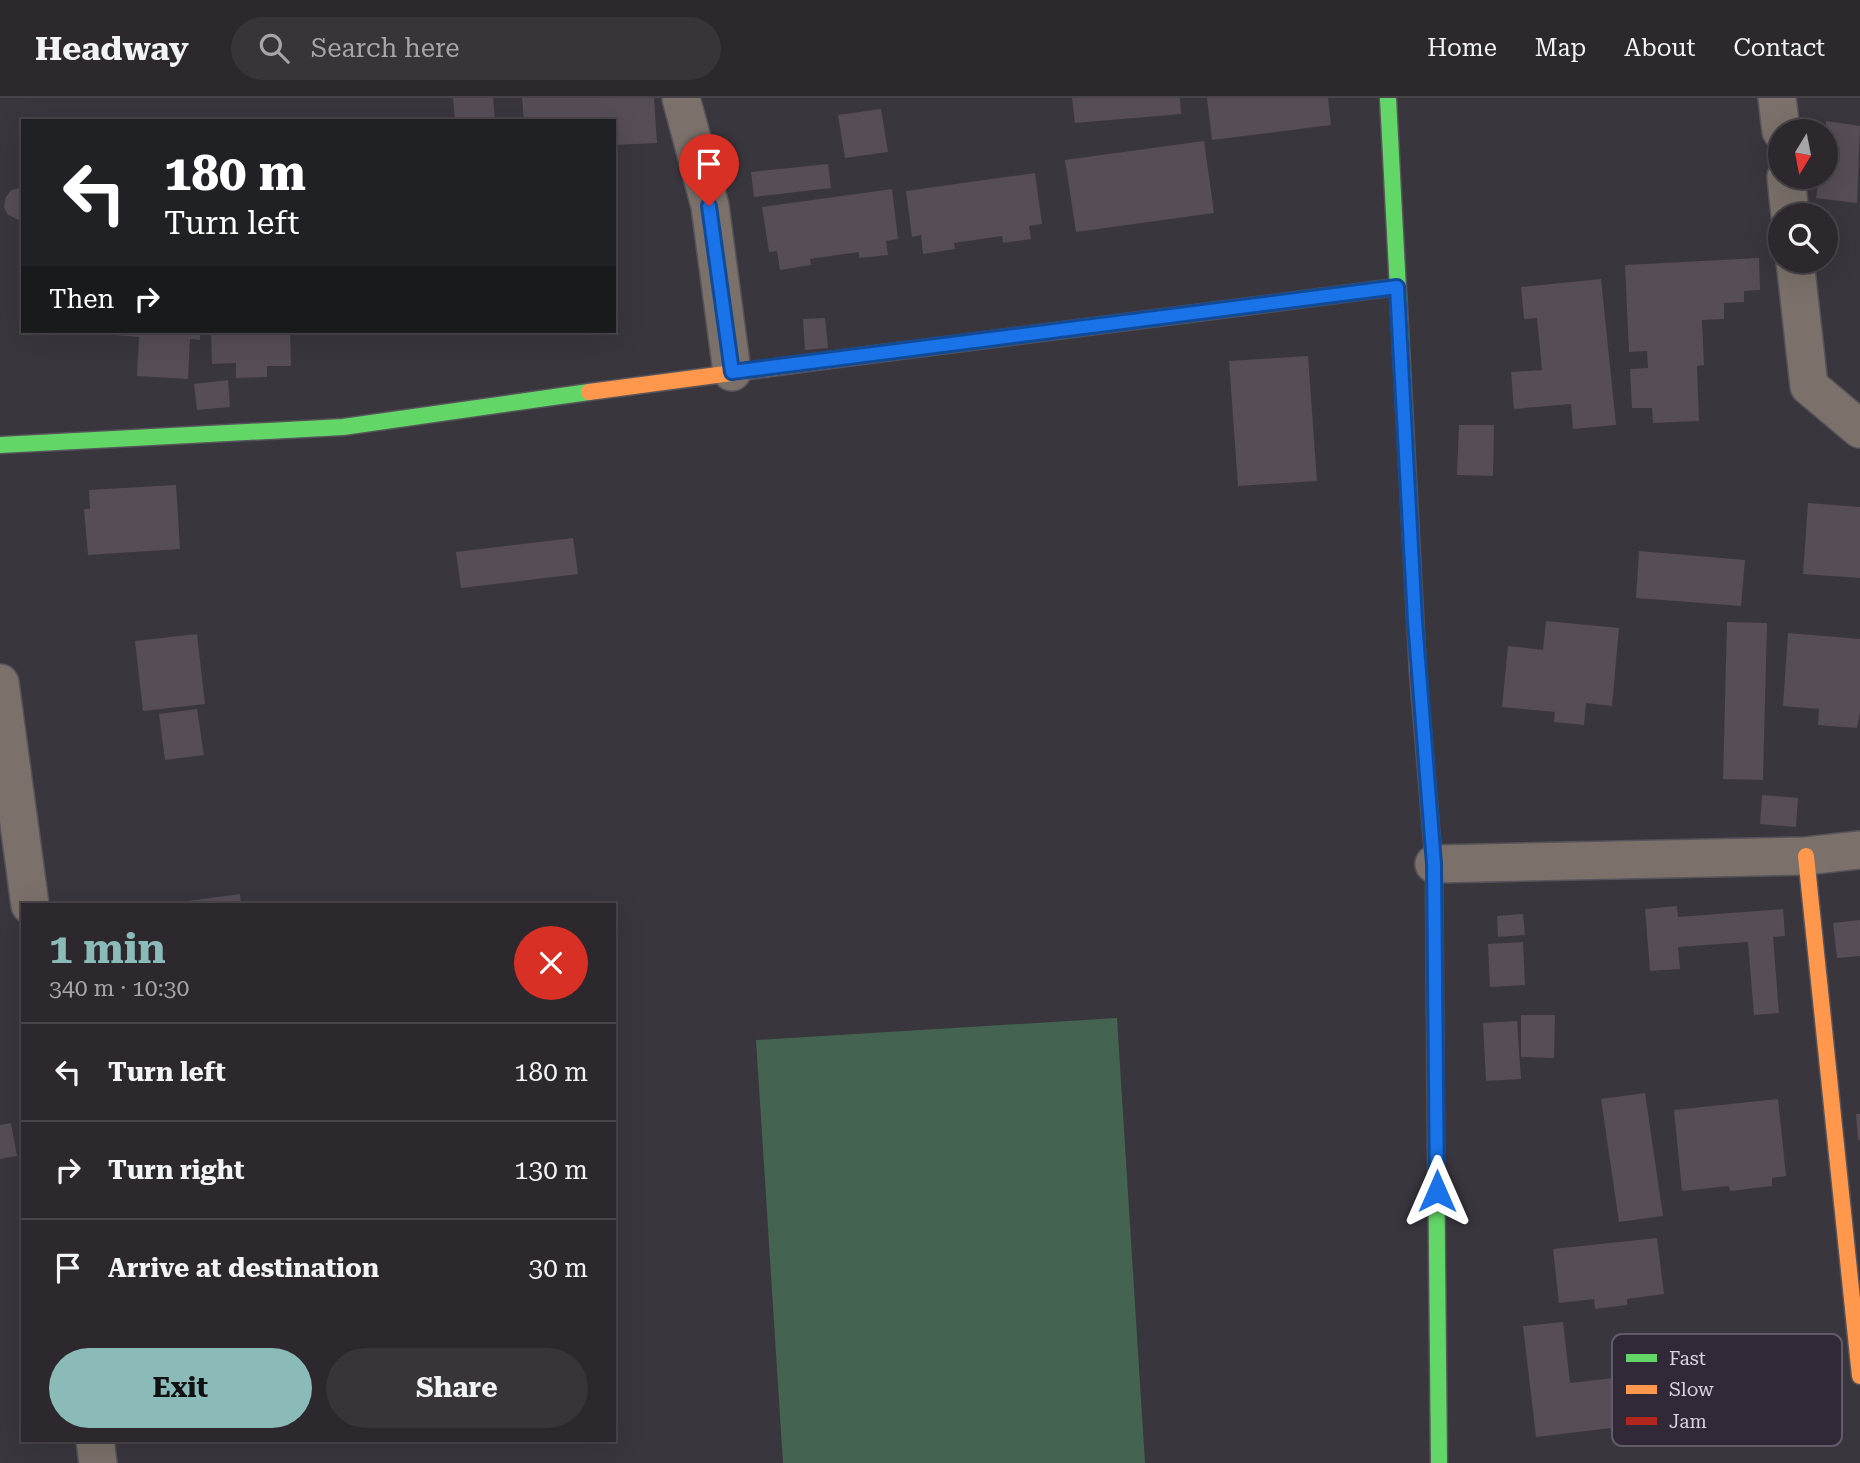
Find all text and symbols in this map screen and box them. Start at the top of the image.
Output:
search box [231,17,721,80]
text: Headway [35,29,189,68]
icon: search [255,29,293,67]
text: Search here [311,33,460,63]
text: Home [1427,34,1497,62]
text: Map [1535,34,1586,62]
text: About [1624,34,1695,62]
text: Contact [1733,34,1825,62]
north arrow [1768,119,1838,189]
map controls [1768,119,1838,273]
pin [679,134,739,206]
text: 180 m [164,145,306,202]
icon: arrive [690,145,728,183]
icon: left [49,147,140,238]
button: search [1768,203,1838,273]
text: Turn left [164,204,299,242]
icon: right [128,280,166,318]
text: Then [49,284,114,314]
text: 1 min [49,924,166,973]
button: close [514,926,588,1000]
text: 340 m · 10:30 [49,975,189,1002]
icon: left [49,1053,87,1091]
text: Turn left [108,1057,226,1087]
text: 180 m [514,1057,588,1087]
icon: right [49,1151,87,1189]
position arrow [1400,1154,1474,1228]
text: Turn right [108,1155,244,1185]
text: 130 m [514,1155,588,1185]
icon: arrive [49,1249,87,1287]
text: Arrive at destination [108,1253,379,1283]
text: 30 m [529,1253,588,1283]
legend [1612,1334,1842,1446]
text: Fast [1669,1347,1706,1370]
button: Exit [49,1348,312,1428]
button: Share [326,1348,588,1428]
text: Slow [1669,1378,1714,1401]
text: Jam [1669,1410,1707,1433]

